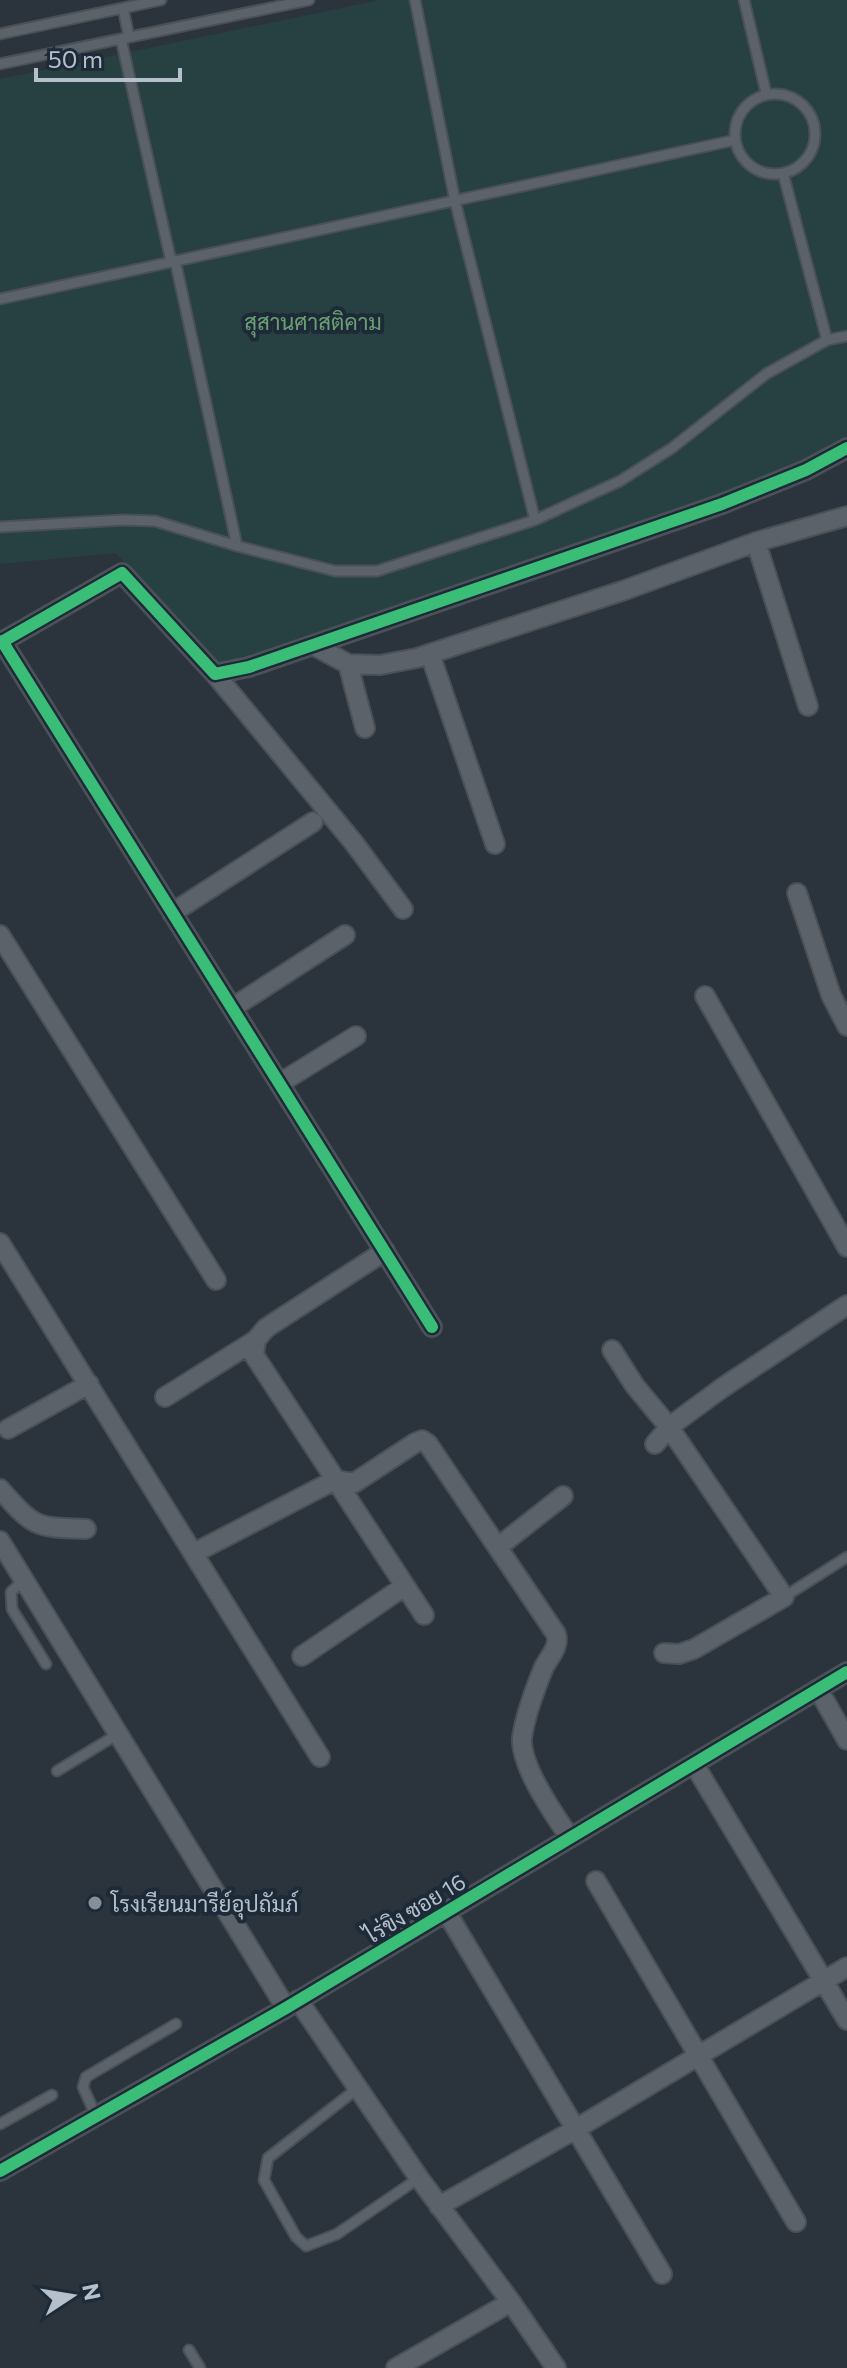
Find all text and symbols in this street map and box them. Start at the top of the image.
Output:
scale bar [36,32,180,82]
text: 50 m [48,44,103,73]
park label: สุสานศาสติคาม [244,308,382,338]
street label: ไร่ขิง ซอย 16 [358,1867,470,1950]
place label: โรงเรียนมารีย์อุปถัมภ์ [110,1890,299,1920]
marker: โรงเรียนมารีย์อุปถัมภ์ [86,1894,104,1912]
north arrow [32,2256,112,2336]
text: N [77,2281,107,2303]

